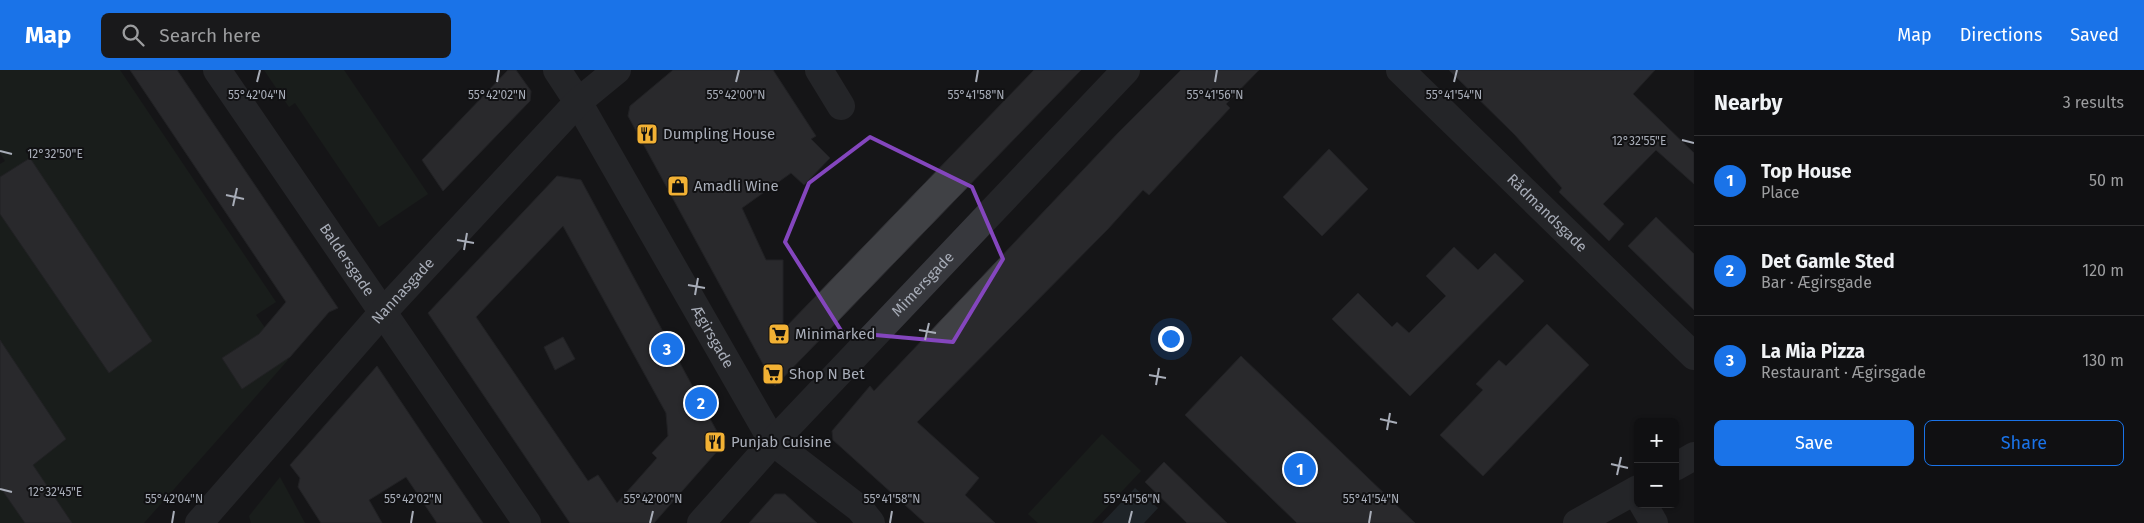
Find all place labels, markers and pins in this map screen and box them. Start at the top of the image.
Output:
restaurant icon: Dumpling House [635,122,659,146]
place label: Dumpling House [663,125,775,143]
shop icon: Amadli Wine [666,174,690,198]
place label: Amadli Wine [694,177,779,195]
supermarket icon: Minimarked [767,322,791,346]
place label: Minimarked [795,325,875,343]
pin: 3 [651,330,683,368]
supermarket icon: Shop N Bet [761,362,785,386]
place label: Shop N Bet [789,365,865,383]
pin: 2 [685,384,717,422]
restaurant icon: Punjab Cuisine [703,430,727,454]
place label: Punjab Cuisine [731,433,831,451]
pin: 1 [1284,450,1316,488]

